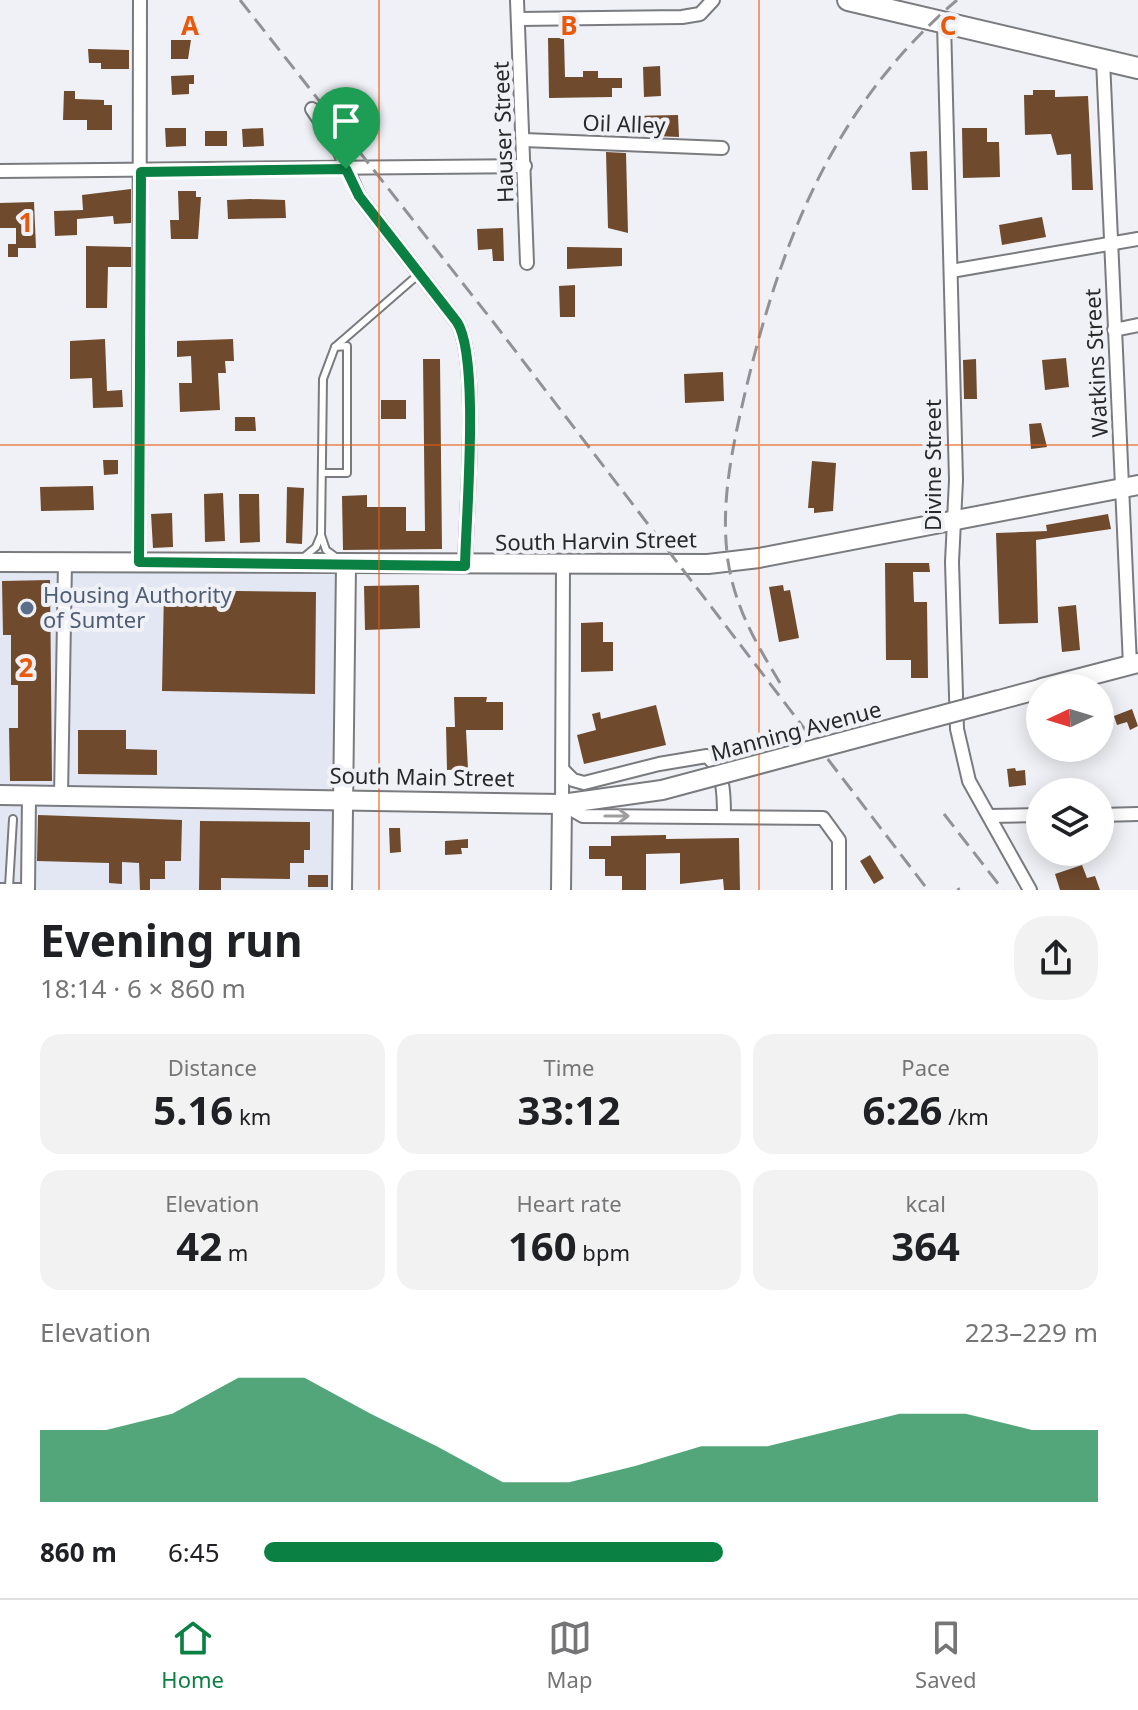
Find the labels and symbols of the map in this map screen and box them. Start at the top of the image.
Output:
text: A [181,7,199,43]
text: B [560,7,578,43]
text: C [940,7,956,43]
street label: Hauser Street [485,61,519,203]
pin [312,87,380,169]
street label: Oil Alley [582,107,667,139]
text: 1 [19,204,33,240]
street label: Watkins Street [1076,288,1114,438]
street label: Divine Street [917,399,947,531]
street label: South Harvin Street [495,523,697,557]
place label: Housing Authority of Sumter [43,579,232,634]
marker: Housing Authority of Sumter [18,599,36,617]
text: 2 [19,649,34,685]
north arrow [1026,674,1114,762]
street label: Manning Avenue [707,693,884,767]
street label: South Main Street [329,759,515,793]
one-way arrow [603,808,630,824]

